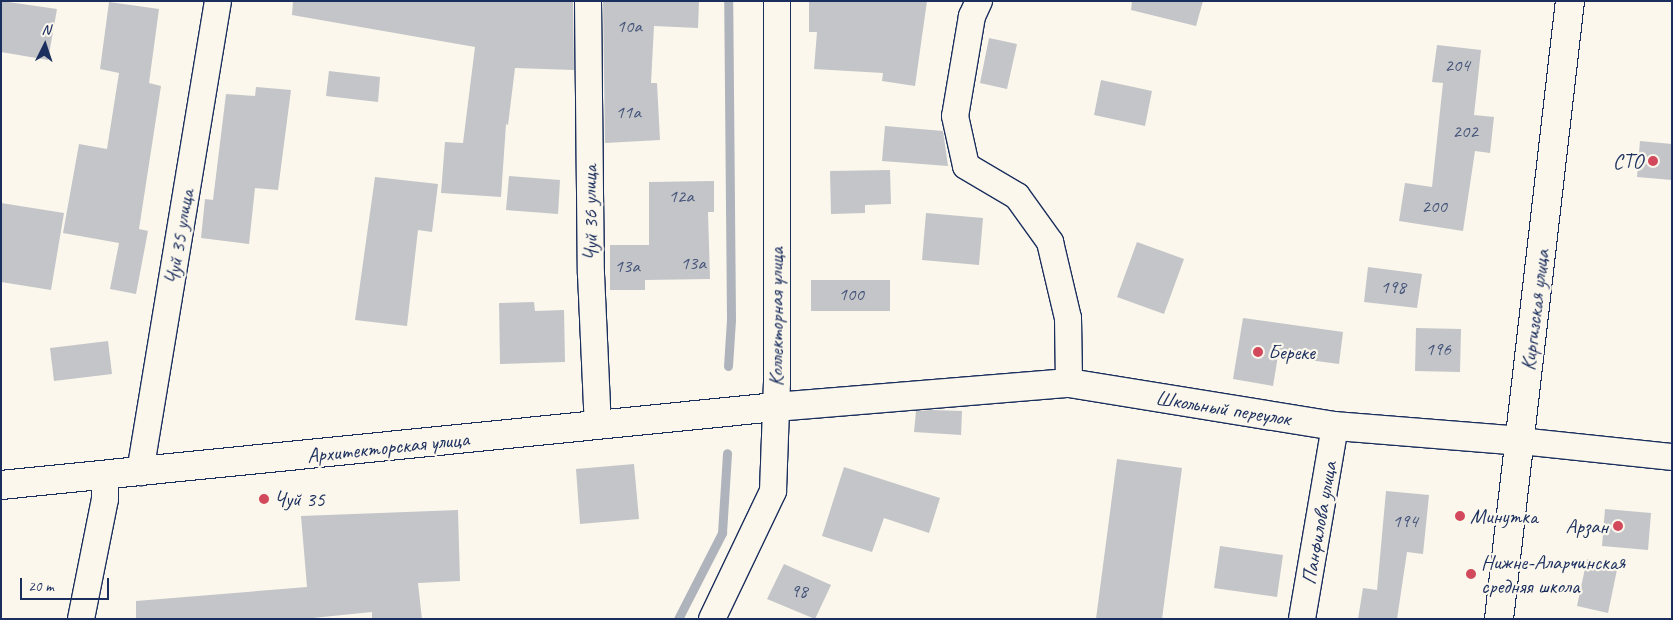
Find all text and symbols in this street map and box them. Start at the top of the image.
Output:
house number: 10а [616,16,642,38]
north arrow [20,20,70,70]
text: N [41,21,51,38]
house number: 204 [1444,55,1470,77]
house number: 11а [615,102,641,124]
house number: 202 [1452,121,1478,143]
place label: СТО [1613,148,1643,174]
marker: СТО [1647,155,1659,167]
street label: Чуй 36 улица [577,165,603,261]
house number: 12а [668,186,694,208]
street label: Чуй 35 улица [159,188,199,286]
house number: 200 [1421,196,1447,218]
street label: Коллекторная улица [763,247,789,387]
street label: Киргизская улица [1515,248,1555,372]
house number: 13а [680,253,706,275]
house number: 13а [614,256,640,278]
house number: 198 [1380,277,1406,299]
house number: 100 [838,284,864,306]
place label: Береке [1268,339,1315,365]
house number: 196 [1425,339,1451,361]
marker: Береке [1252,346,1264,358]
street label: Школьный переулок [1154,385,1292,431]
street label: Архитекторская улица [305,426,471,468]
street label: Панфилова улица [1296,459,1342,587]
place label: Чуй 35 [274,486,325,512]
marker: Чуй 35 [258,493,270,505]
place label: Минутка [1470,503,1538,529]
marker: Минутка [1454,510,1466,522]
house number: 194 [1392,511,1418,533]
place label: Арзан [1566,513,1608,539]
marker: Арзан [1612,520,1624,532]
place label: Нижне-Аларчинская средняя школа [1481,549,1625,599]
scale bar [22,568,111,600]
marker: Нижне-Аларчинская средняя школа [1465,568,1477,580]
text: 20 m [28,577,54,596]
house number: 98 [790,581,808,603]

